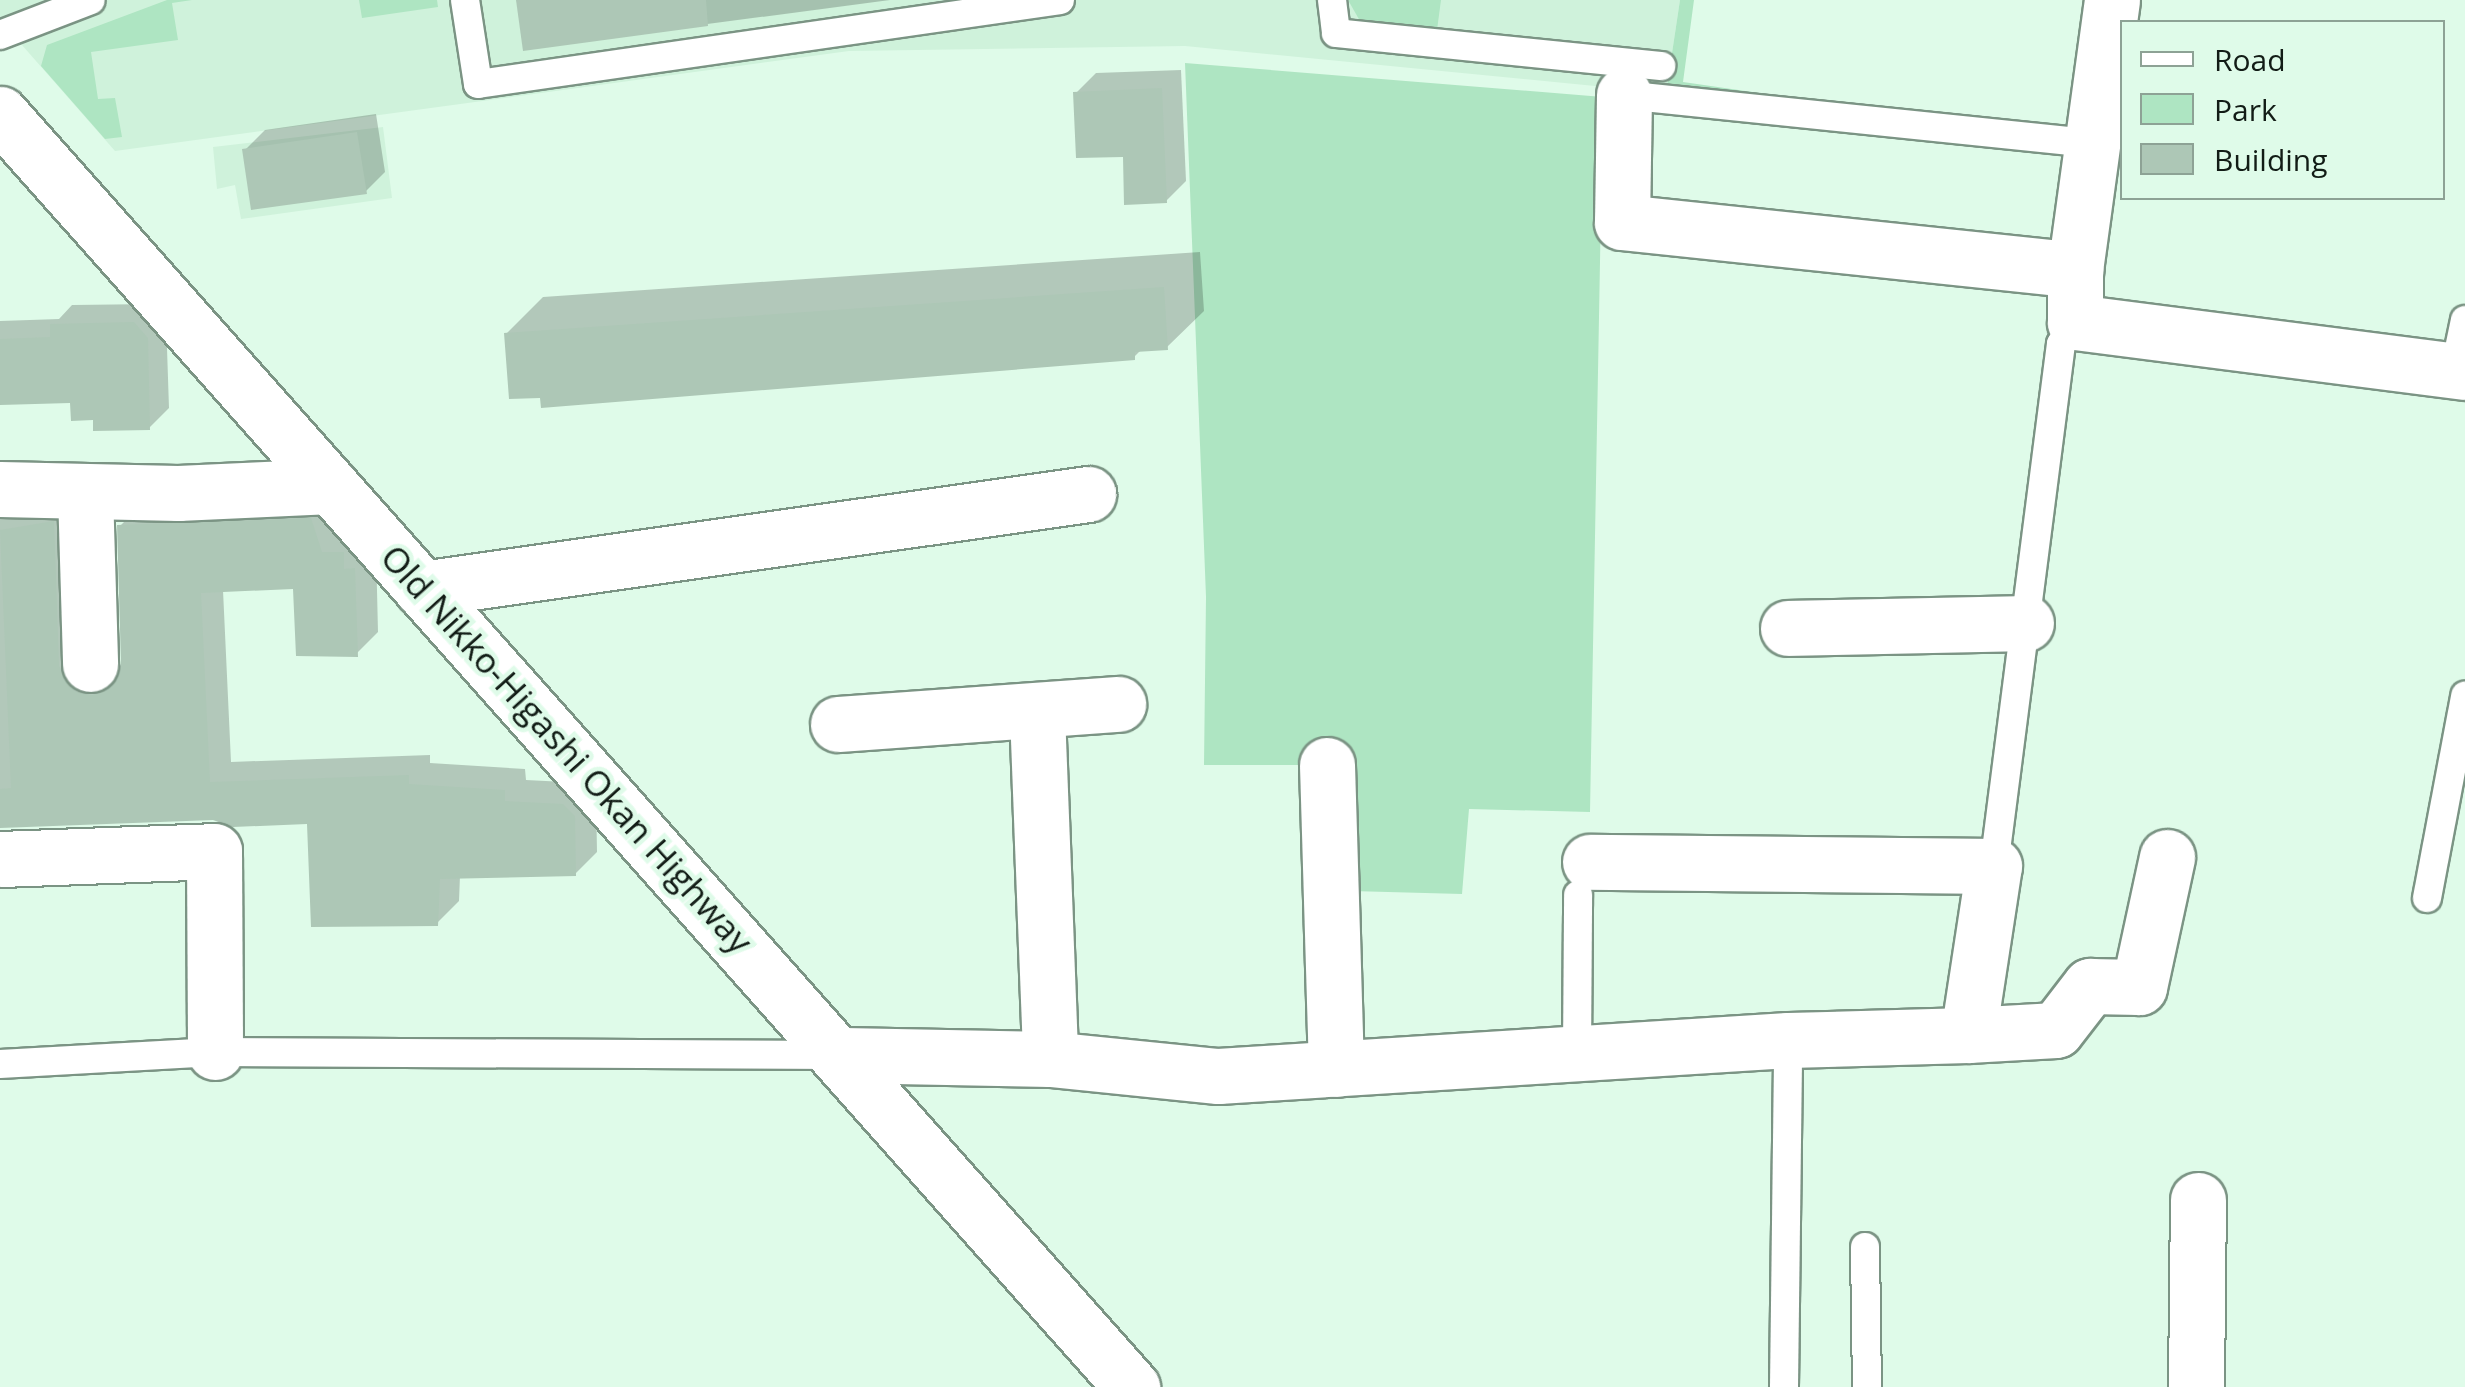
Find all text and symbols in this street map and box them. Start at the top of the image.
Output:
legend [2120,20,2445,200]
text: Road [2214,39,2286,80]
text: Park [2214,89,2277,130]
text: Building [2214,139,2328,180]
street label: Old Nikko-Higashi Okan Highway [372,536,762,962]

